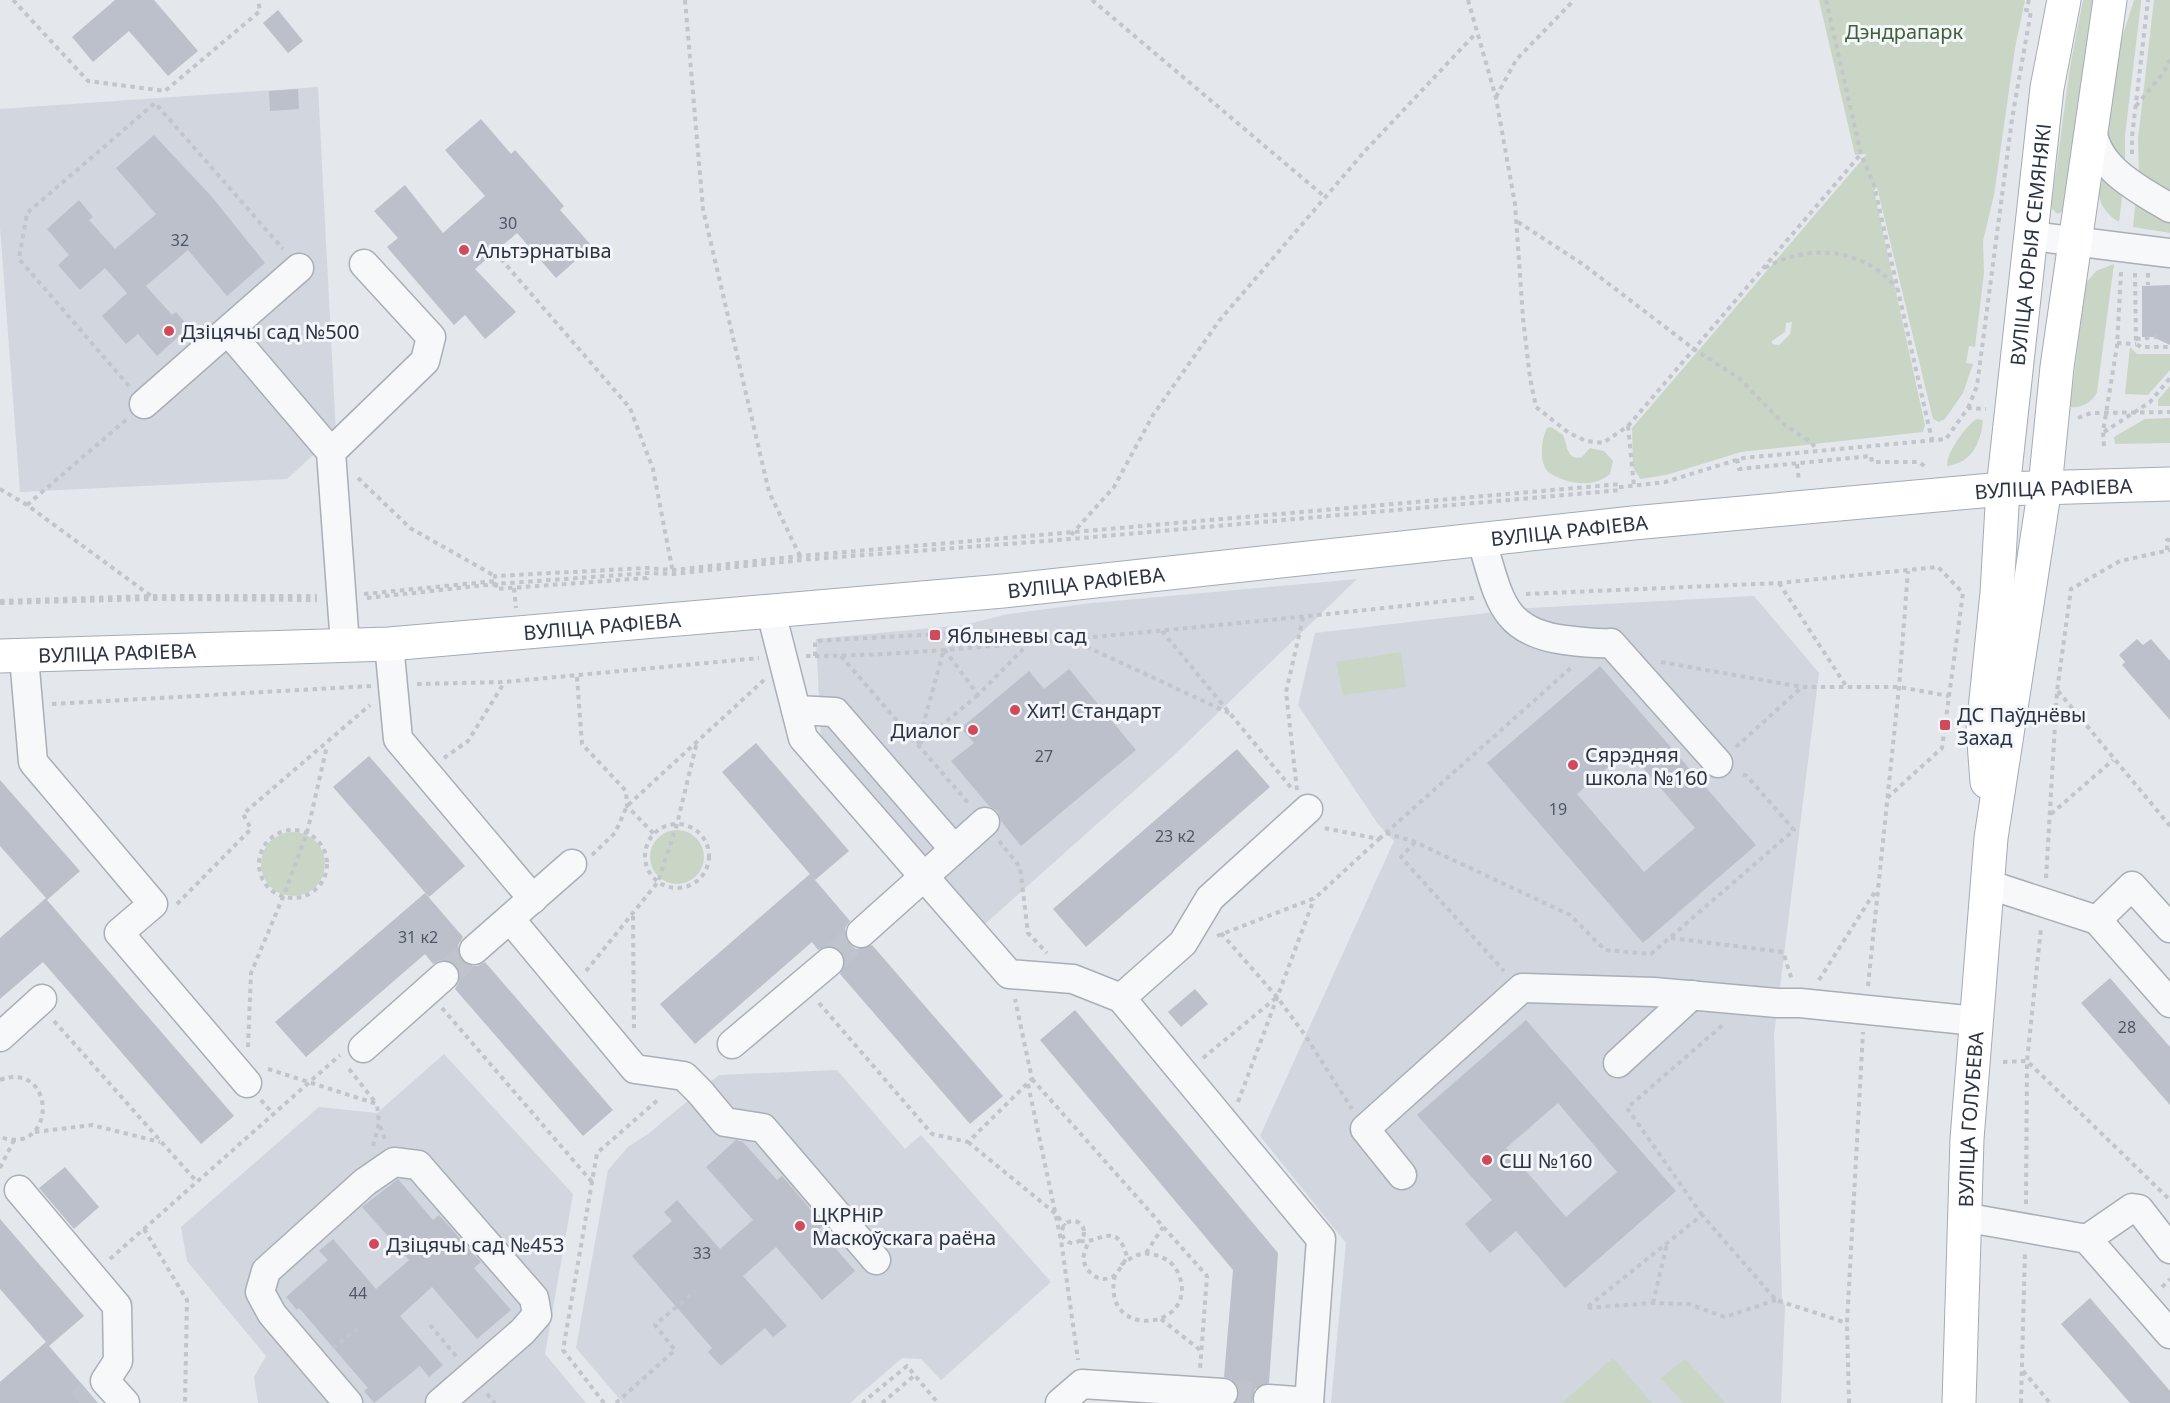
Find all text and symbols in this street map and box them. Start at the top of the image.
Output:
park label: Дэндрапарк [1845,18,1963,45]
street label: ВУЛІЦА ЮРЫЯ СЕМЯНЯКІ [2003,122,2057,367]
house number: 30 [499,212,517,234]
house number: 32 [171,229,189,251]
place label: Альтэрнатыва [476,237,612,264]
marker: Альтэрнатыва [457,243,471,257]
place label: Дзіцячы сад №500 [181,318,359,345]
marker: Дзіцячы сад №500 [162,324,176,338]
street label: ВУЛІЦА РАФІЕВА [1973,472,2133,505]
street label: ВУЛІЦА РАФІЕВА [1489,508,1649,552]
street label: ВУЛІЦА РАФІЕВА [1006,560,1166,604]
street label: ВУЛІЦА РАФІЕВА [522,605,682,646]
place label: Яблыневы сад [947,622,1087,649]
marker: Яблыневы сад [928,628,942,642]
street label: ВУЛІЦА РАФІЕВА [38,636,197,668]
place label: Хит! Стандарт [1027,697,1161,724]
place label: ДС Паўднёвы Захад [1957,701,2086,751]
marker: Хит! Стандарт [1008,703,1022,717]
place label: Диалог [891,717,961,744]
marker: ДС Паўднёвы Захад [1938,718,1952,732]
marker: Диалог [966,723,980,737]
place label: Сярэдняя школа №160 [1585,741,1708,791]
house number: 27 [1035,745,1053,767]
marker: Сярэдняя школа №160 [1566,758,1580,772]
house number: 19 [1549,798,1567,820]
house number: 23 к2 [1155,825,1195,847]
house number: 31 к2 [398,926,438,948]
house number: 28 [2118,1016,2136,1038]
street label: ВУЛІЦА ГОЛУБЕВА [1951,1030,1989,1208]
place label: СШ №160 [1499,1147,1592,1174]
marker: СШ №160 [1480,1153,1494,1167]
place label: ЦКРНіР Маскоўскага раёна [812,1201,996,1251]
marker: ЦКРНіР Маскоўскага раёна [793,1219,807,1233]
place label: Дзіцячы сад №453 [386,1231,564,1258]
marker: Дзіцячы сад №453 [367,1237,381,1251]
house number: 33 [693,1242,711,1264]
house number: 44 [349,1282,367,1304]

